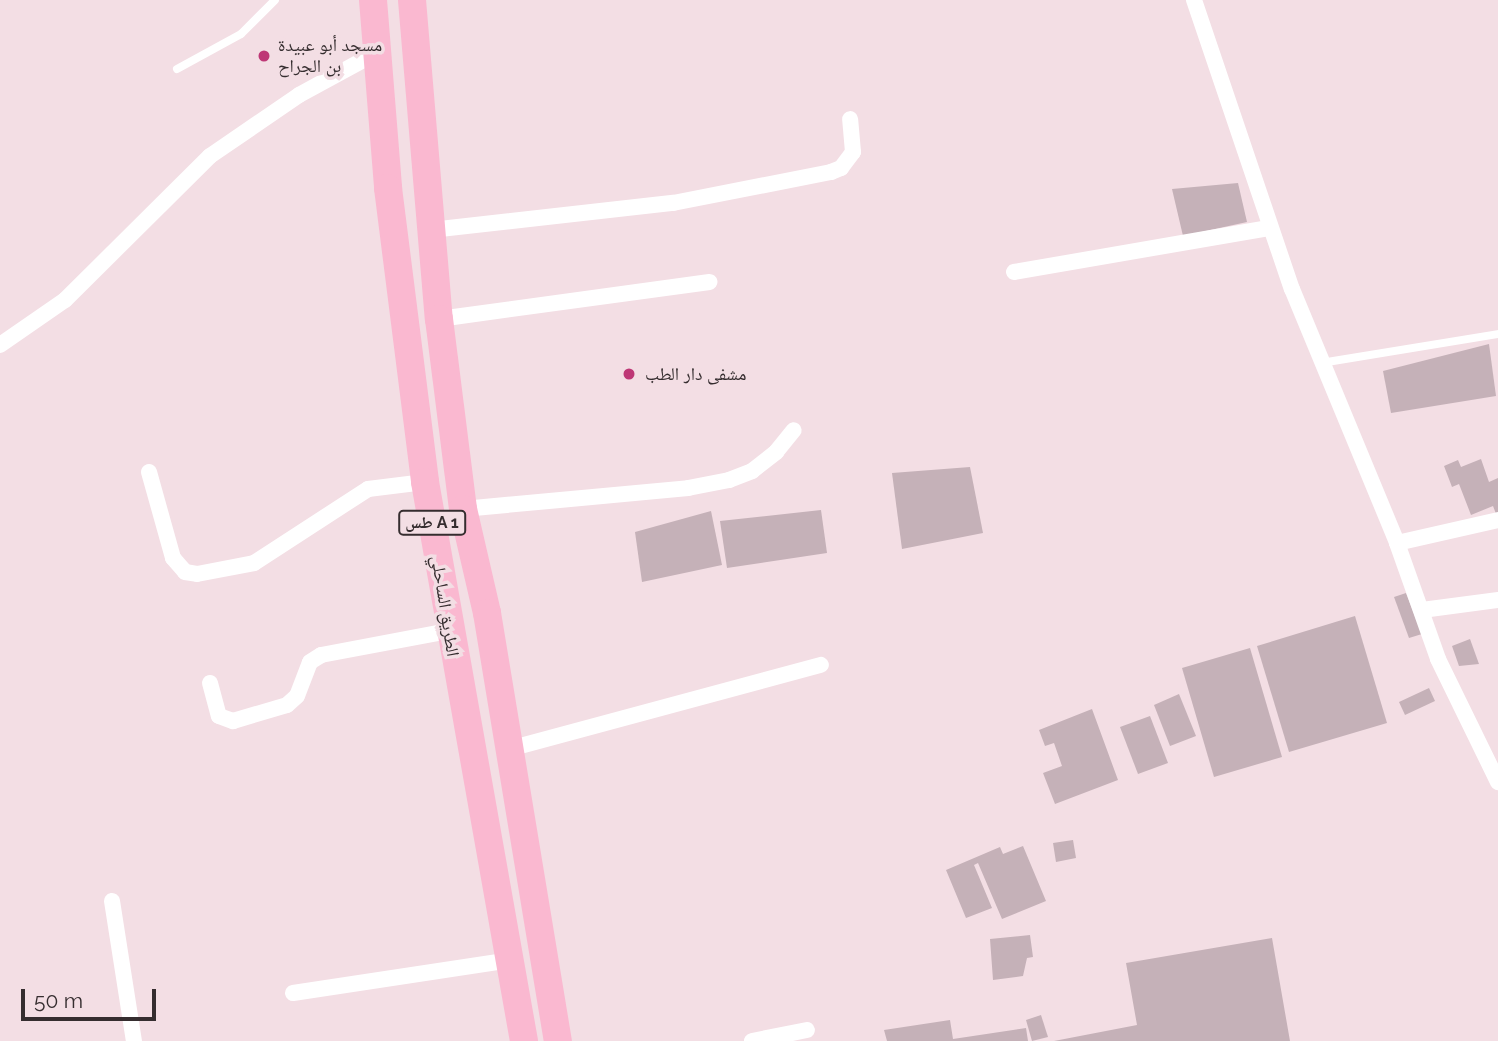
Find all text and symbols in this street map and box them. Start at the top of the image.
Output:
place label: مسجد أبو عبيدة بن الجراح [278,35,382,78]
marker: مسجد أبو عبيدة بن الجراح [256,48,272,64]
place label: مشفى دار الطب [645,363,746,385]
marker: مشفى دار الطب [619,364,639,384]
road number: طس A 1 [397,510,467,536]
street label: الطريق الساحلي [426,554,464,658]
scale bar [24,974,159,1018]
text: 50 m [34,988,83,1013]

